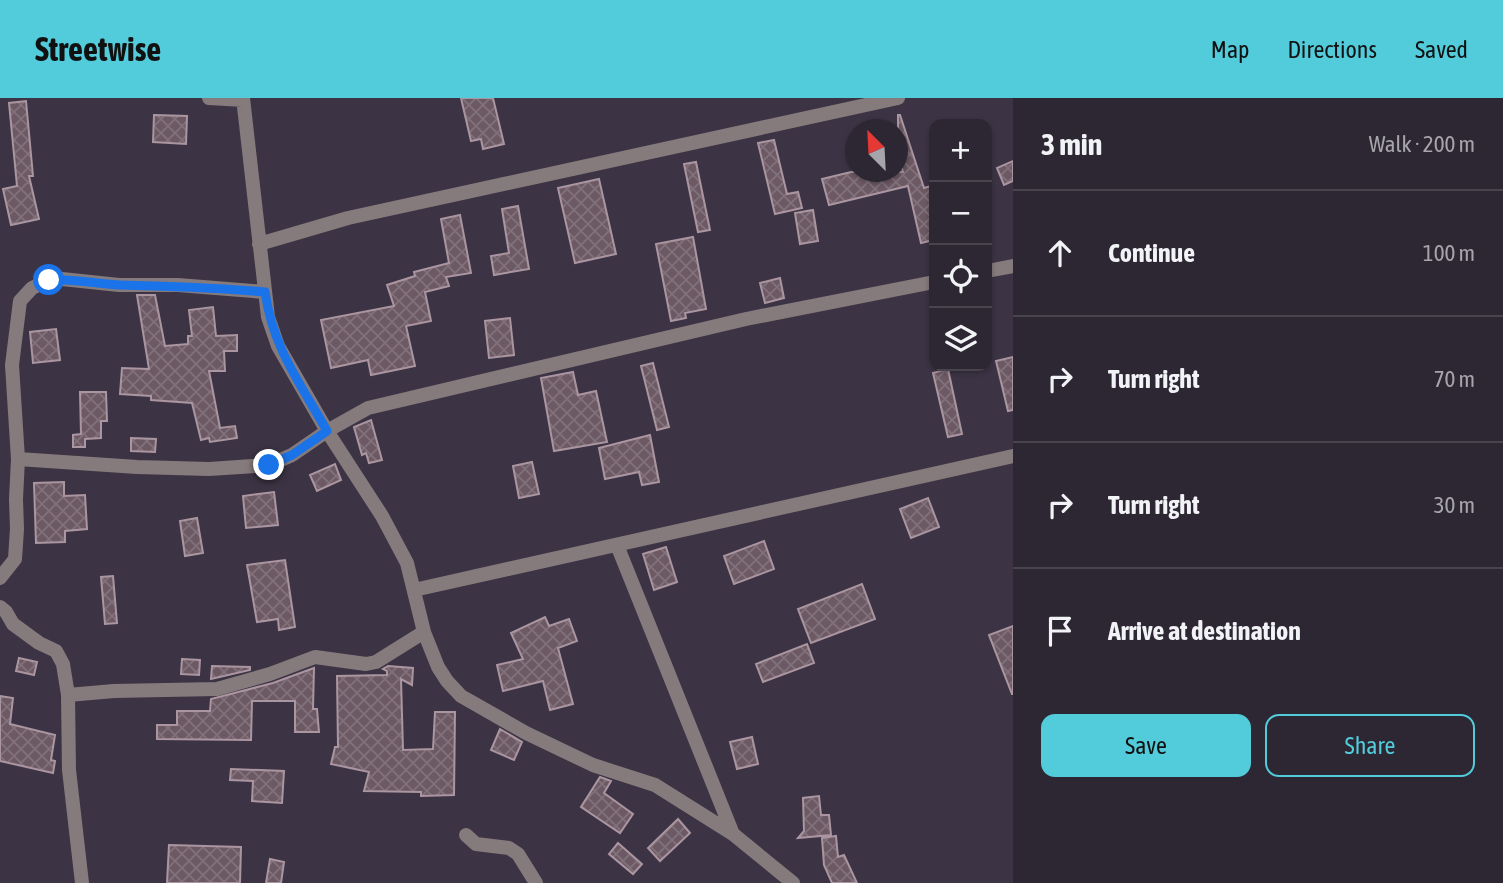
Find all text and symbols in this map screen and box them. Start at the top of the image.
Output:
text: Streetwise [35,30,161,68]
text: Map [1211,36,1249,63]
text: Directions [1287,36,1377,63]
text: Saved [1415,36,1468,63]
north arrow [845,119,908,182]
map controls [929,119,992,371]
button: + [929,119,992,182]
text: 3 min [1041,127,1102,161]
text: Walk · 200 m [1369,131,1475,157]
button: − [929,182,992,245]
icon: ahead [1041,234,1079,272]
text: Continue [1108,238,1195,268]
text: 100 m [1423,240,1475,266]
button: locate [929,245,992,308]
route start [33,264,64,295]
button: layers [929,308,992,371]
icon: right [1041,360,1079,398]
text: Turn right [1108,364,1199,394]
text: 70 m [1434,366,1475,392]
route end [253,449,284,480]
icon: right [1041,486,1079,524]
text: Turn right [1108,490,1199,520]
text: 30 m [1434,492,1475,518]
icon: arrive [1041,612,1079,650]
text: Arrive at destination [1108,616,1301,646]
button: Save [1041,714,1251,777]
button: Share [1265,714,1475,777]

